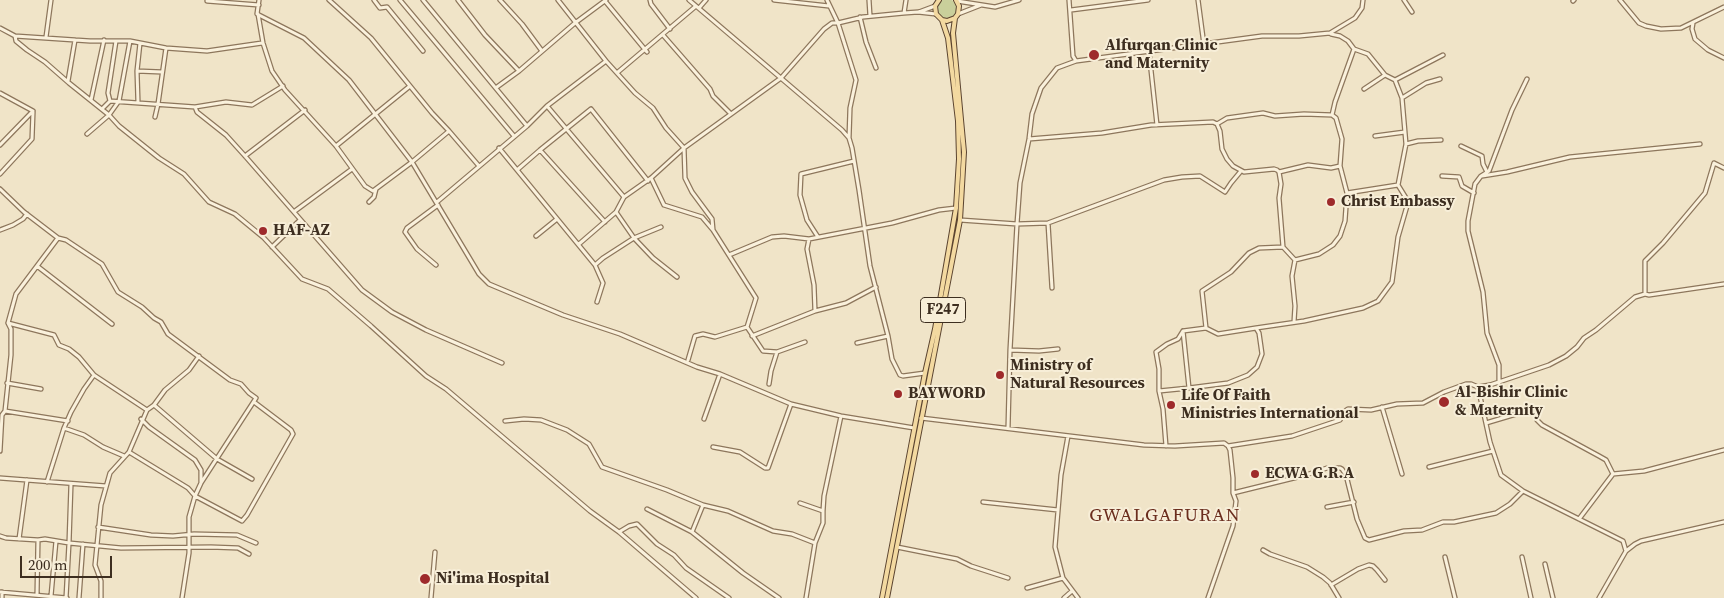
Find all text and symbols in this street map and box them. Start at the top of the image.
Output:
place label: Alfurqan Clinic and Maternity [1105,36,1218,74]
marker: Alfurqan Clinic and Maternity [1087,48,1101,62]
place label: Christ Embassy [1341,192,1455,212]
marker: Christ Embassy [1325,196,1337,208]
place label: HAF-AZ [273,221,330,241]
marker: HAF-AZ [257,225,269,237]
road number: F247 [920,298,966,322]
place label: Ministry of Natural Resources [1010,356,1145,394]
marker: Ministry of Natural Resources [994,369,1006,381]
place label: Al-Bishir Clinic & Maternity [1455,383,1568,421]
place label: BAYWORD [908,384,986,404]
place label: Life Of Faith Ministries International [1181,386,1359,424]
marker: BAYWORD [892,388,904,400]
marker: Al-Bishir Clinic & Maternity [1437,395,1451,409]
marker: Life Of Faith Ministries International [1165,399,1177,411]
place label: ECWA G.R.A [1265,464,1354,484]
marker: ECWA G.R.A [1249,468,1261,480]
district label: GWALGAFURAN [1088,505,1242,527]
scale bar [22,546,115,578]
text: 200 m [28,554,68,575]
place label: Ni'ima Hospital [436,569,550,589]
marker: Ni'ima Hospital [418,572,432,586]

